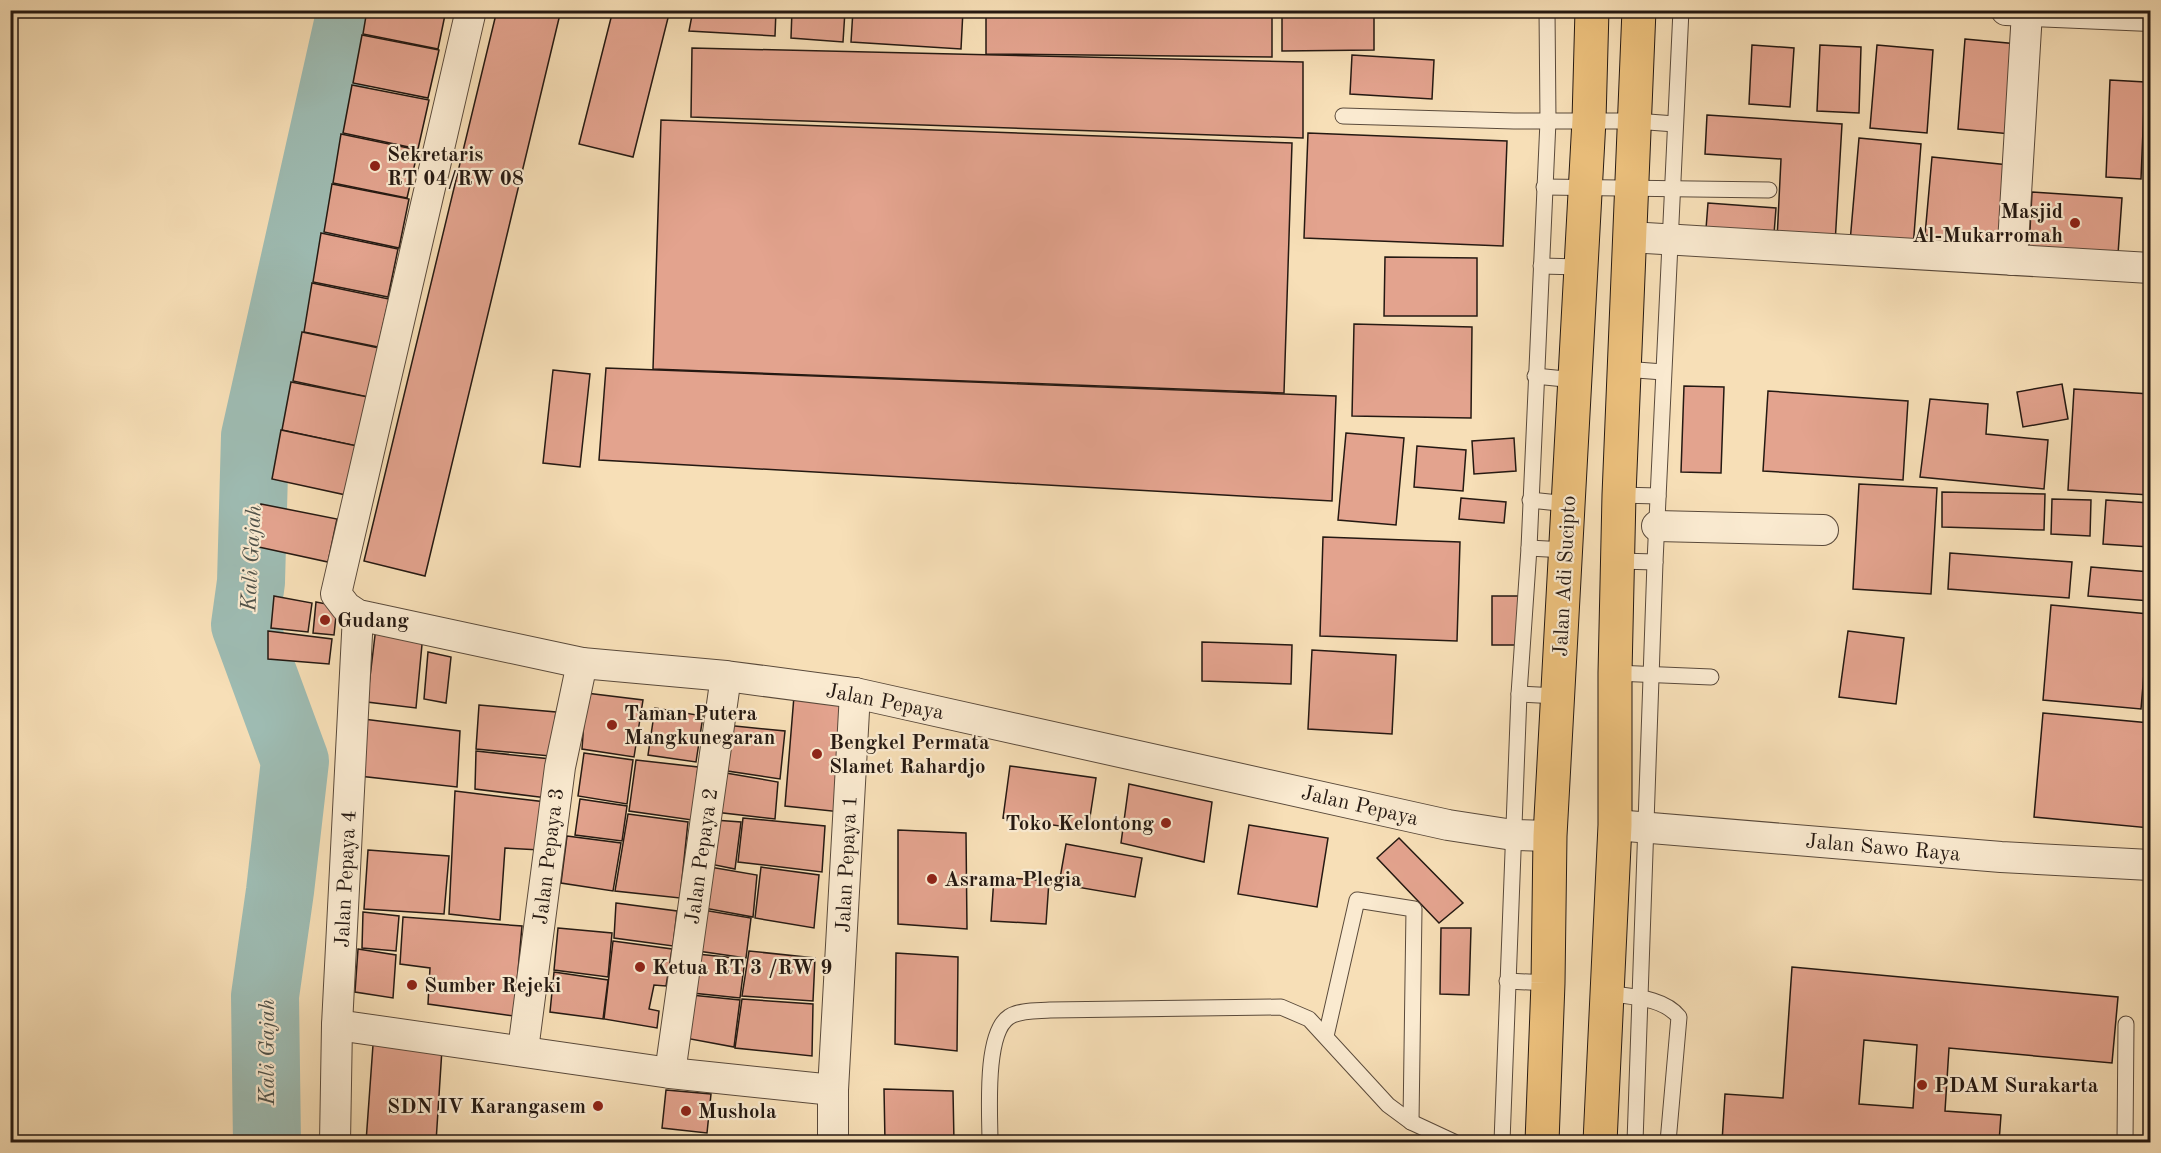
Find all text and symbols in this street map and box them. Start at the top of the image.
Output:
place label: Sekretaris RT 04/RW 08 [387,145,524,190]
marker: Sekretaris RT 04/RW 08 [368,159,382,173]
place label: Masjid Al-Mukarromah [1912,202,2063,247]
marker: Masjid Al-Mukarromah [2068,216,2082,230]
street label: Jalan Adi Sucipto [1551,495,1580,657]
water label: Kali Gajah [238,504,266,613]
place label: Gudang [337,611,409,632]
marker: Gudang [318,613,332,627]
street label: Jalan Pepaya [824,681,945,724]
place label: Taman Putera Mangkunegaran [624,704,775,749]
marker: Taman Putera Mangkunegaran [605,718,619,732]
place label: Bengkel Permata Slamet Rahardjo [829,733,990,778]
marker: Bengkel Permata Slamet Rahardjo [810,747,824,761]
street label: Jalan Pepaya [1299,783,1420,830]
street label: Jalan Pepaya 3 [531,787,568,926]
street label: Jalan Pepaya 2 [683,787,722,926]
street label: Jalan Pepaya 1 [833,795,862,933]
street label: Jalan Pepaya 4 [332,810,361,948]
place label: Toko Kelontong [1005,814,1154,835]
marker: Toko Kelontong [1159,816,1173,830]
street label: Jalan Sawo Raya [1805,831,1961,866]
place label: Asrama Plegia [944,870,1082,891]
marker: Asrama Plegia [925,872,939,886]
place label: Ketua RT 3 /RW 9 [652,958,832,979]
marker: Ketua RT 3 /RW 9 [633,960,647,974]
place label: Sumber Rejeki [424,976,561,997]
marker: Sumber Rejeki [405,978,419,992]
water label: Kali Gajah [257,999,279,1106]
place label: PDAM Surakarta [1934,1076,2099,1097]
marker: PDAM Surakarta [1915,1078,1929,1092]
place label: SDN IV Karangasem [387,1097,586,1118]
marker: SDN IV Karangasem [591,1099,605,1113]
place label: Mushola [698,1102,777,1123]
marker: Mushola [679,1104,693,1118]

